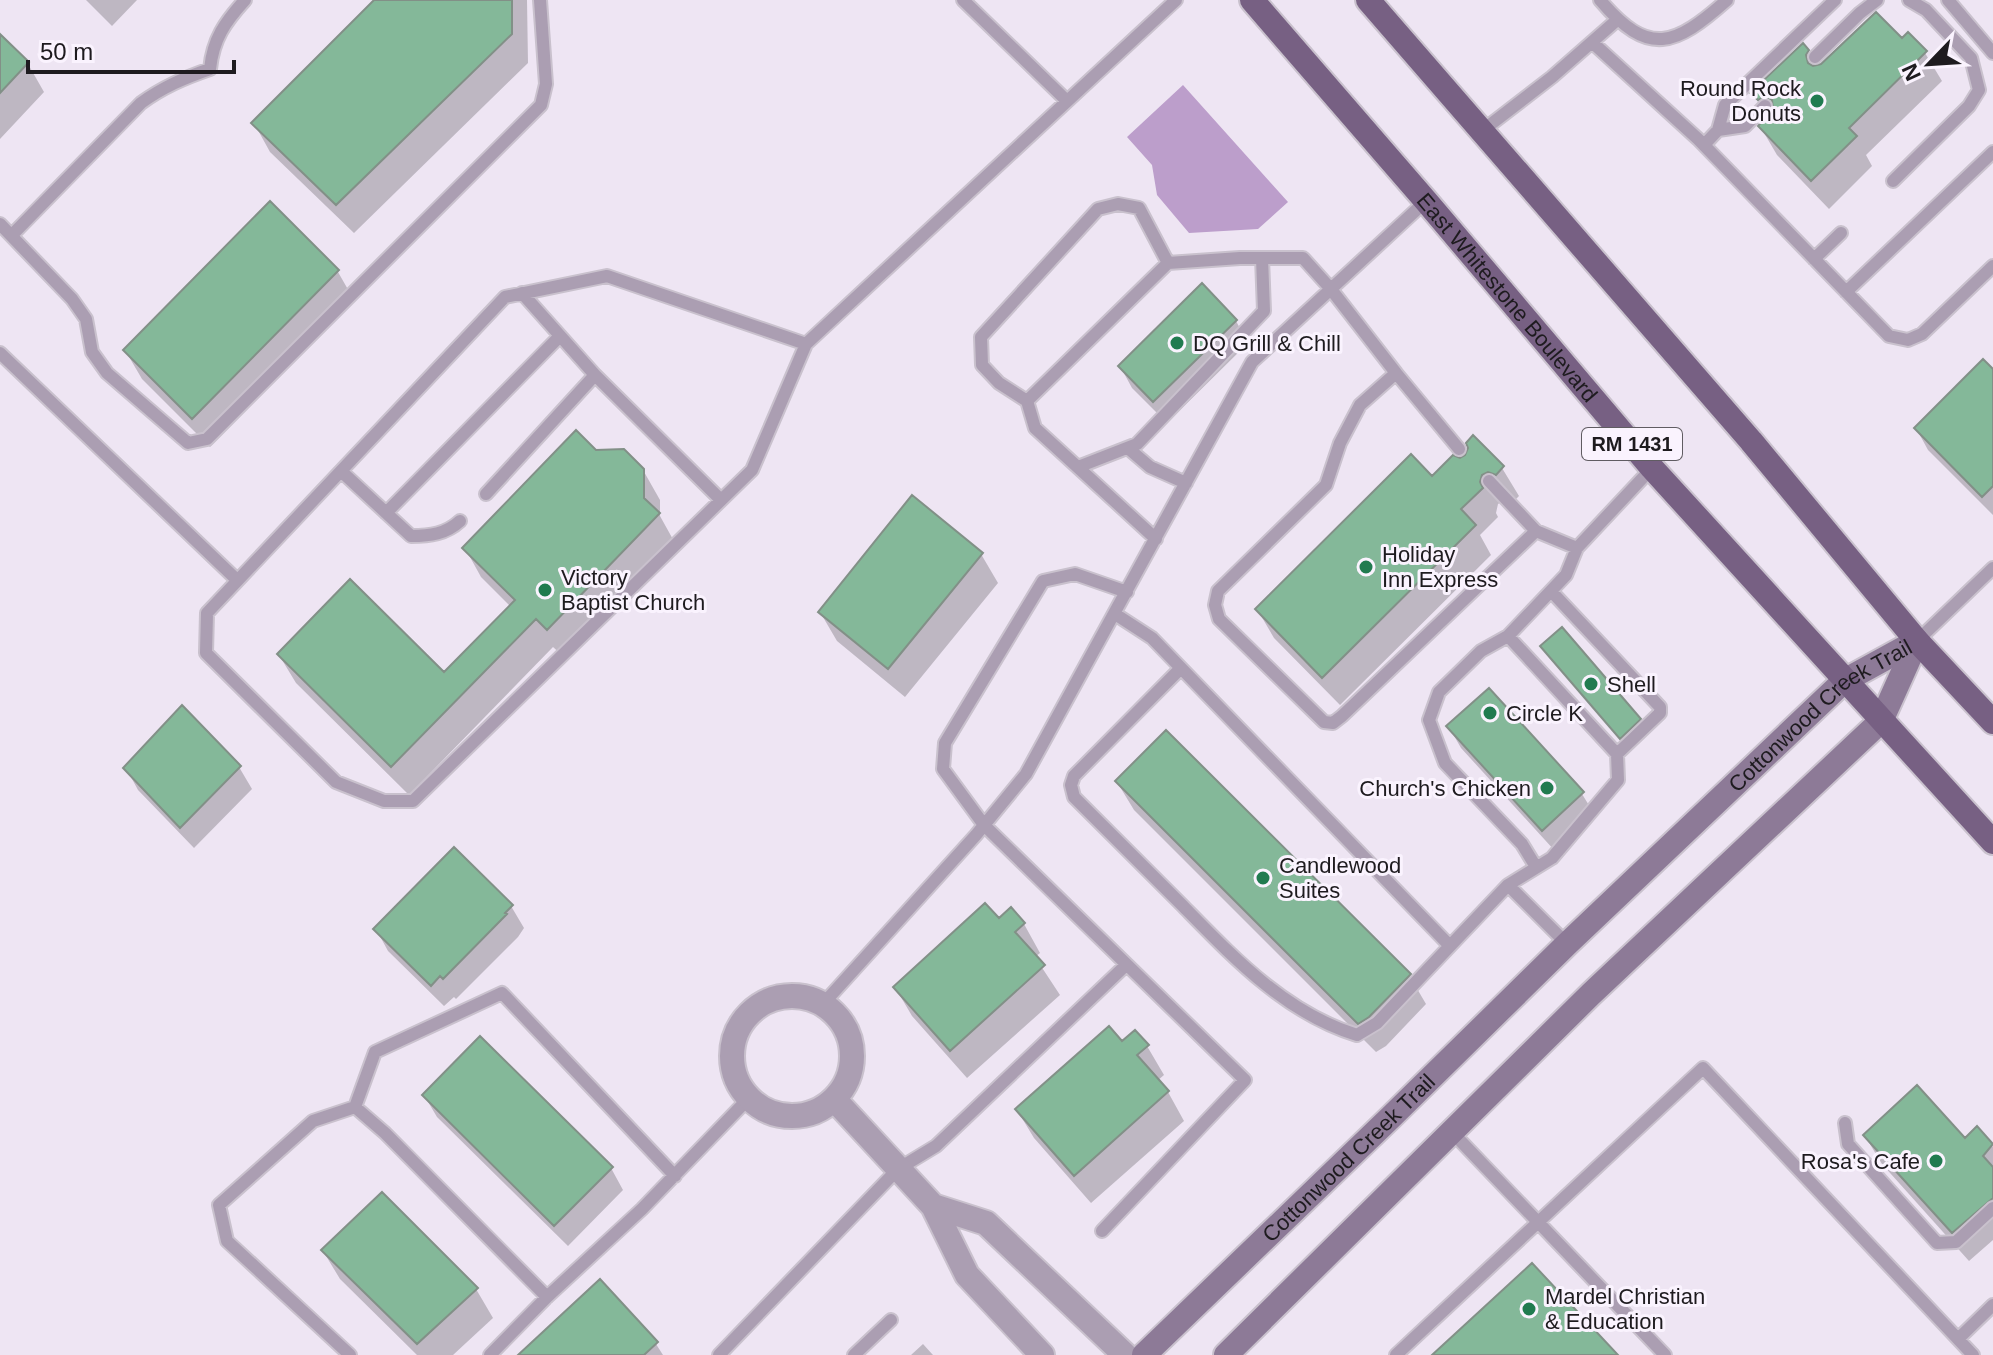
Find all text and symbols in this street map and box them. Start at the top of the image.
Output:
scale bar [28,24,234,74]
north arrow [1889,24,1969,104]
text: 50 m [40,38,93,65]
text: N [1897,60,1926,85]
place label: Round Rock Donuts [1680,76,1802,126]
marker: Round Rock Donuts [1808,92,1826,110]
street label: East Whitestone Boulevard [1412,188,1602,407]
place label: DQ Grill & Chill [1193,331,1341,356]
marker: DQ Grill & Chill [1168,334,1186,352]
road number: RM 1431 [1582,428,1682,460]
place label: Holiday Inn Express [1382,542,1498,592]
marker: Holiday Inn Express [1357,558,1375,576]
place label: Victory Baptist Church [561,565,705,615]
marker: Victory Baptist Church [536,581,554,599]
street label: Cottonwood Creek Trail [1723,634,1916,797]
place label: Shell [1607,672,1656,697]
marker: Shell [1582,675,1600,693]
place label: Circle K [1506,701,1583,726]
marker: Circle K [1481,704,1499,722]
place label: Church's Chicken [1359,776,1531,801]
marker: Church's Chicken [1538,779,1556,797]
place label: Candlewood Suites [1279,853,1401,903]
marker: Candlewood Suites [1254,869,1272,887]
street label: Cottonwood Creek Trail [1257,1069,1440,1247]
place label: Rosa's Cafe [1801,1149,1920,1174]
marker: Rosa's Cafe [1927,1152,1945,1170]
place label: Mardel Christian & Education [1545,1284,1705,1334]
marker: Mardel Christian & Education [1520,1300,1538,1318]

